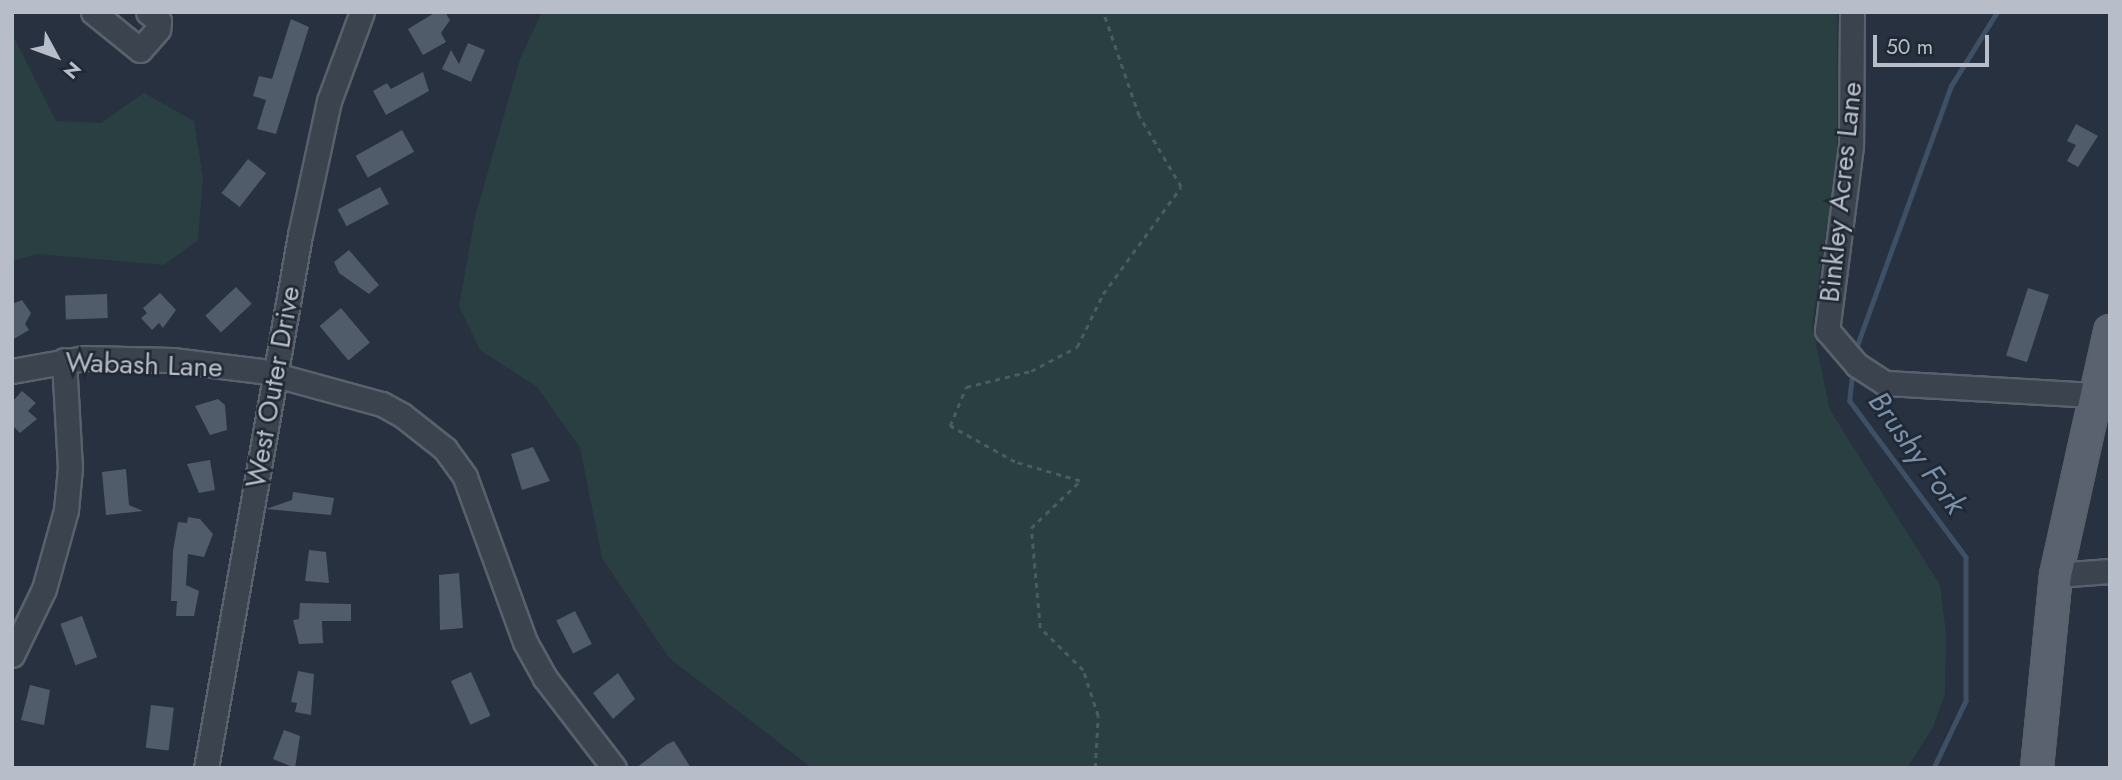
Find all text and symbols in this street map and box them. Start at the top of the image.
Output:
north arrow [21,21,91,91]
scale bar [1877,21,1993,65]
text: 50 m [1886,32,1933,62]
text: N [57,56,87,85]
street label: Binkley Acres Lane [1813,80,1869,304]
street label: West Outer Drive [239,283,307,491]
street label: Wabash Lane [65,345,223,385]
water label: Brushy Fork [1861,385,1973,521]

